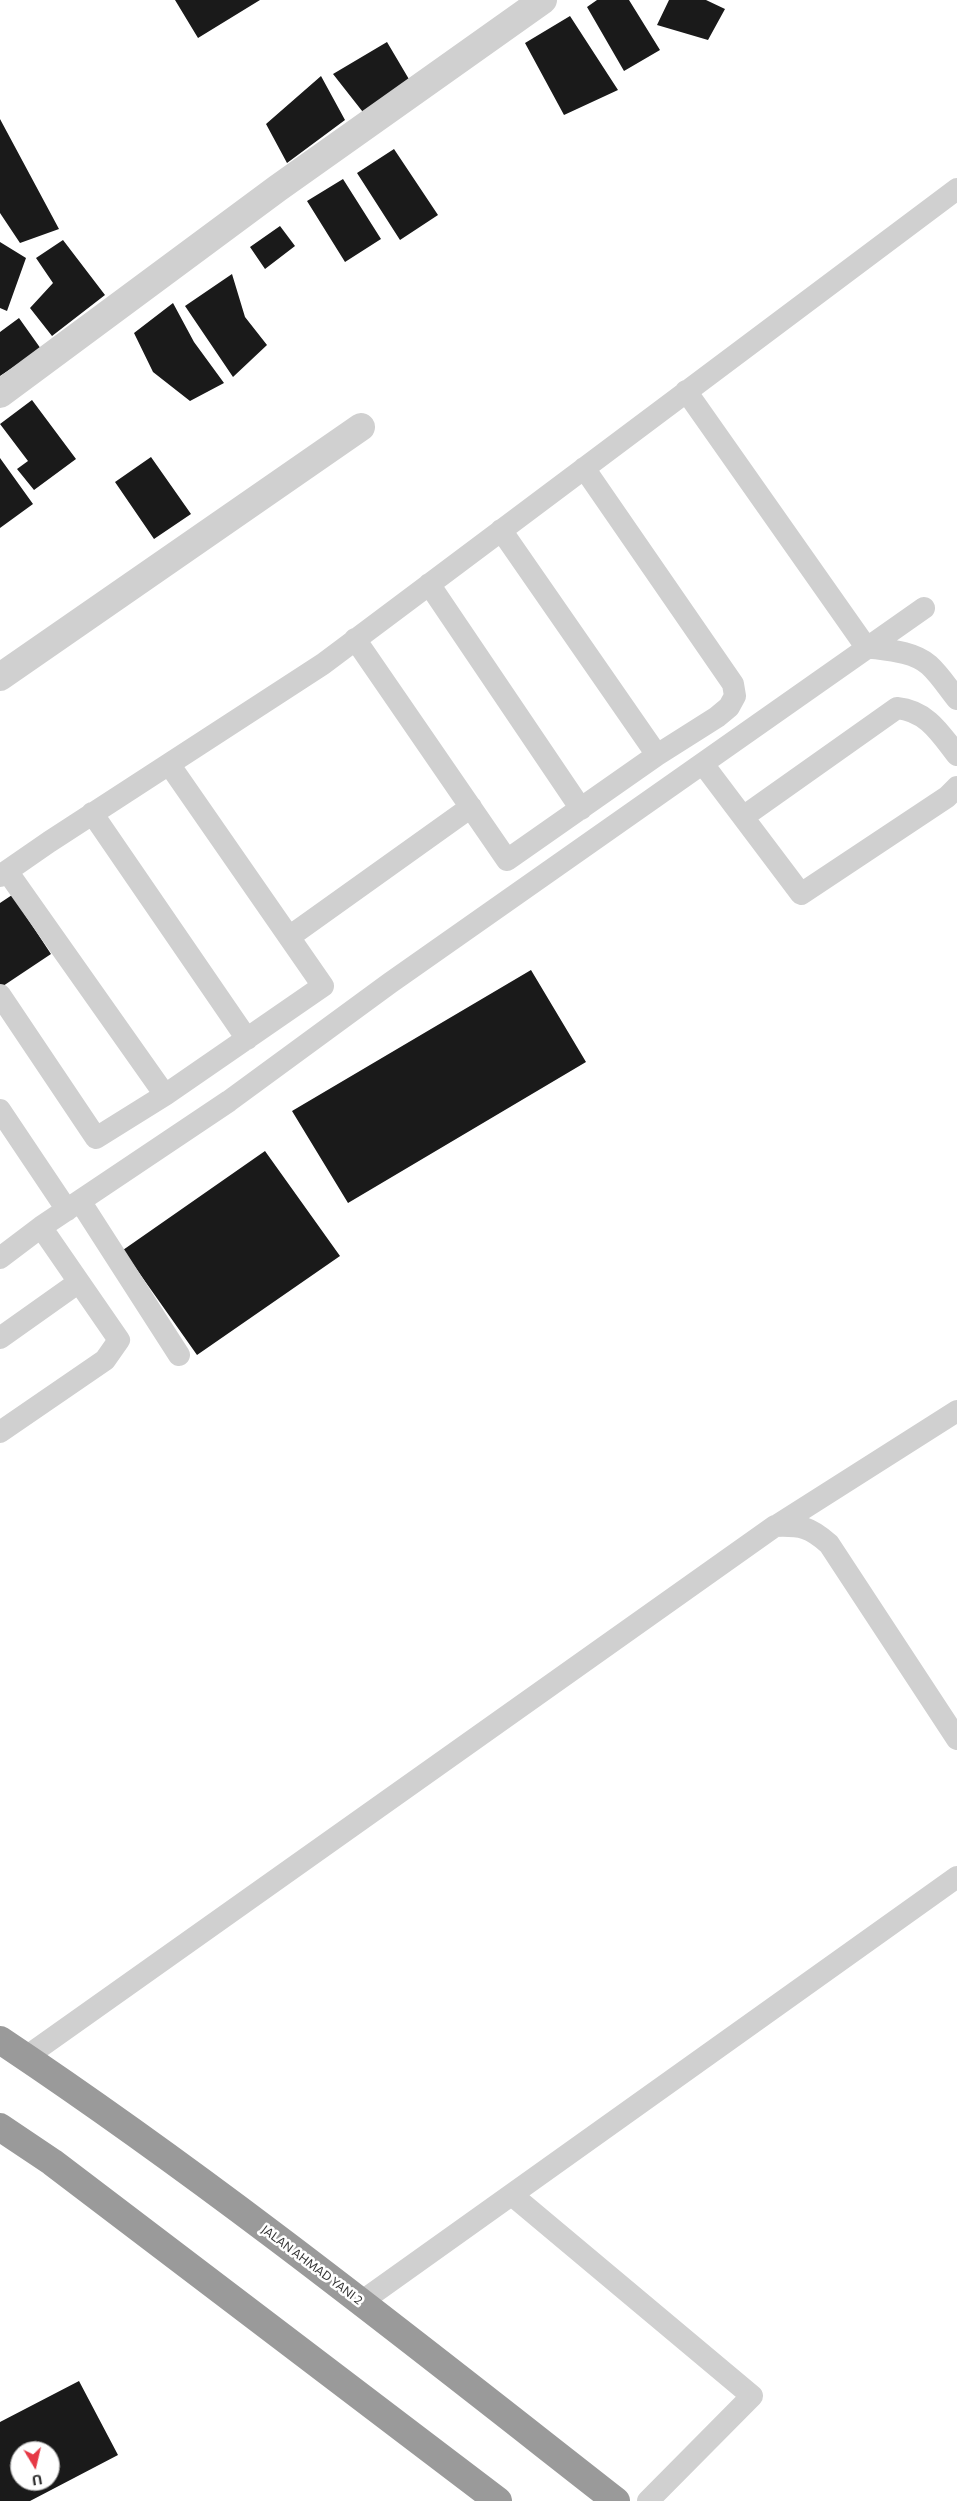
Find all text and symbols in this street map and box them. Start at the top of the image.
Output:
street label: JALAN AHMAD YANI 2 [259,2222,365,2308]
north arrow [10,2441,60,2491]
text: U [31,2471,44,2490]

